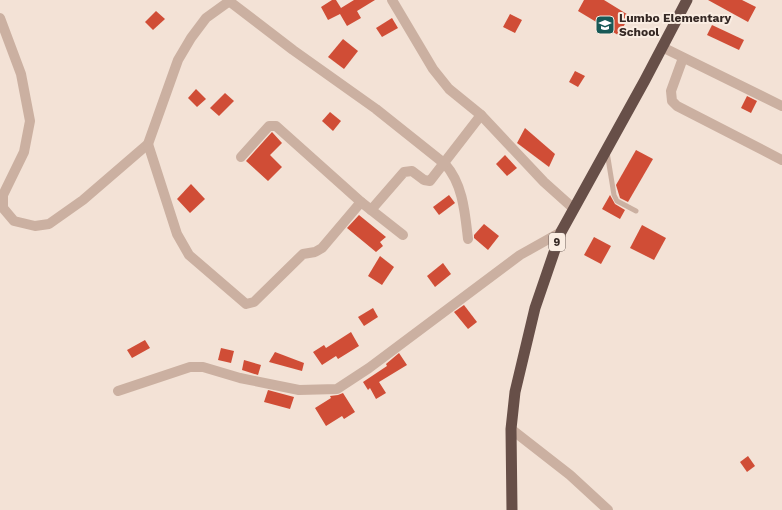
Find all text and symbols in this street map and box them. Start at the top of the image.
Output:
place label: Lumbo Elementary School [619,11,732,39]
school or university icon: Lumbo Elementary School [594,14,616,36]
road number: 9 [549,233,565,251]

